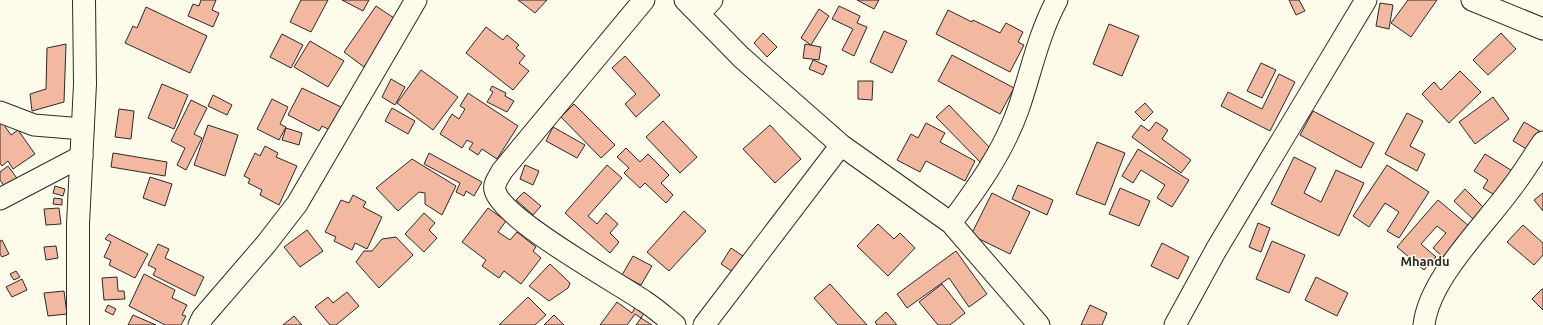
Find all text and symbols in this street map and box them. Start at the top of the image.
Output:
district label: Mhandu [1400,254,1450,268]

